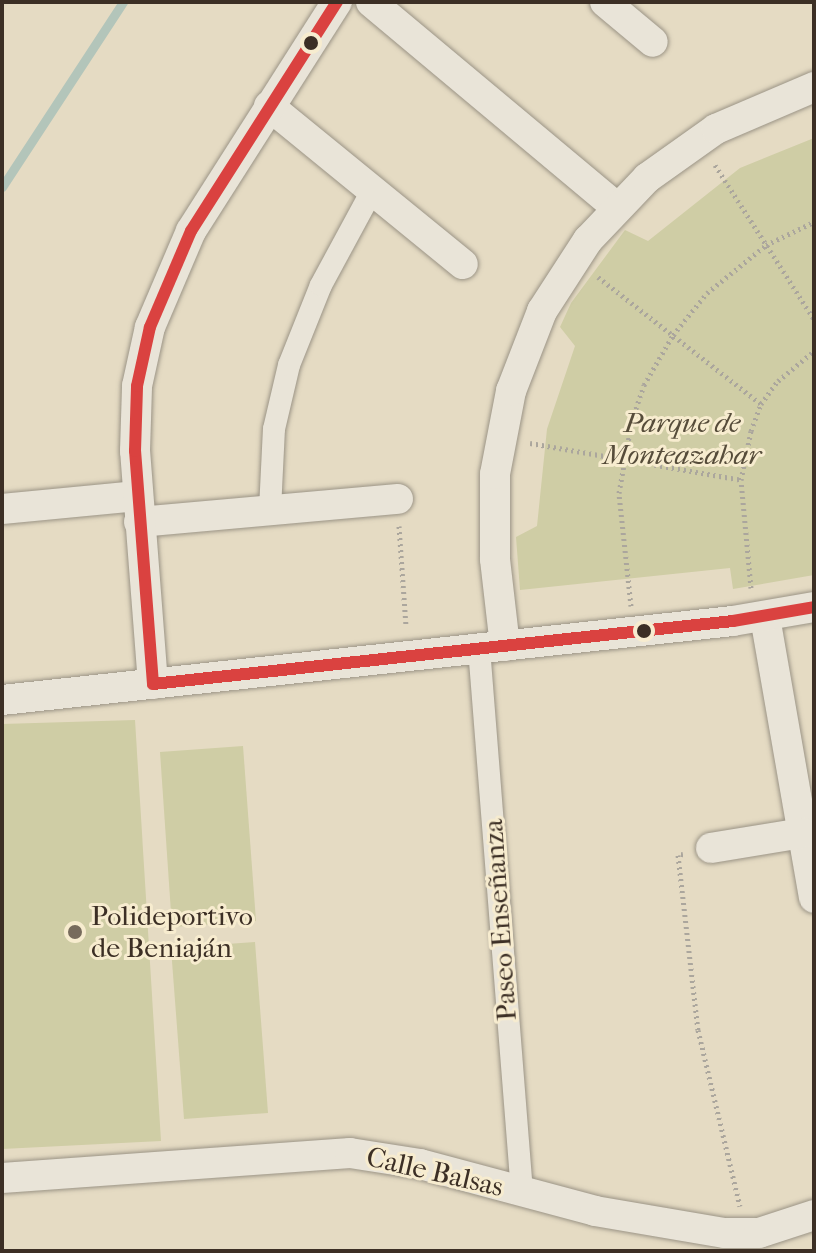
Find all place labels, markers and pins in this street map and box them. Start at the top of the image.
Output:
unlabelled marker [303,35,319,51]
unlabelled marker [636,623,652,639]
place label: Polideportivo de Beniaján [91,899,253,965]
marker: Polideportivo de Beniaján [66,923,84,941]

